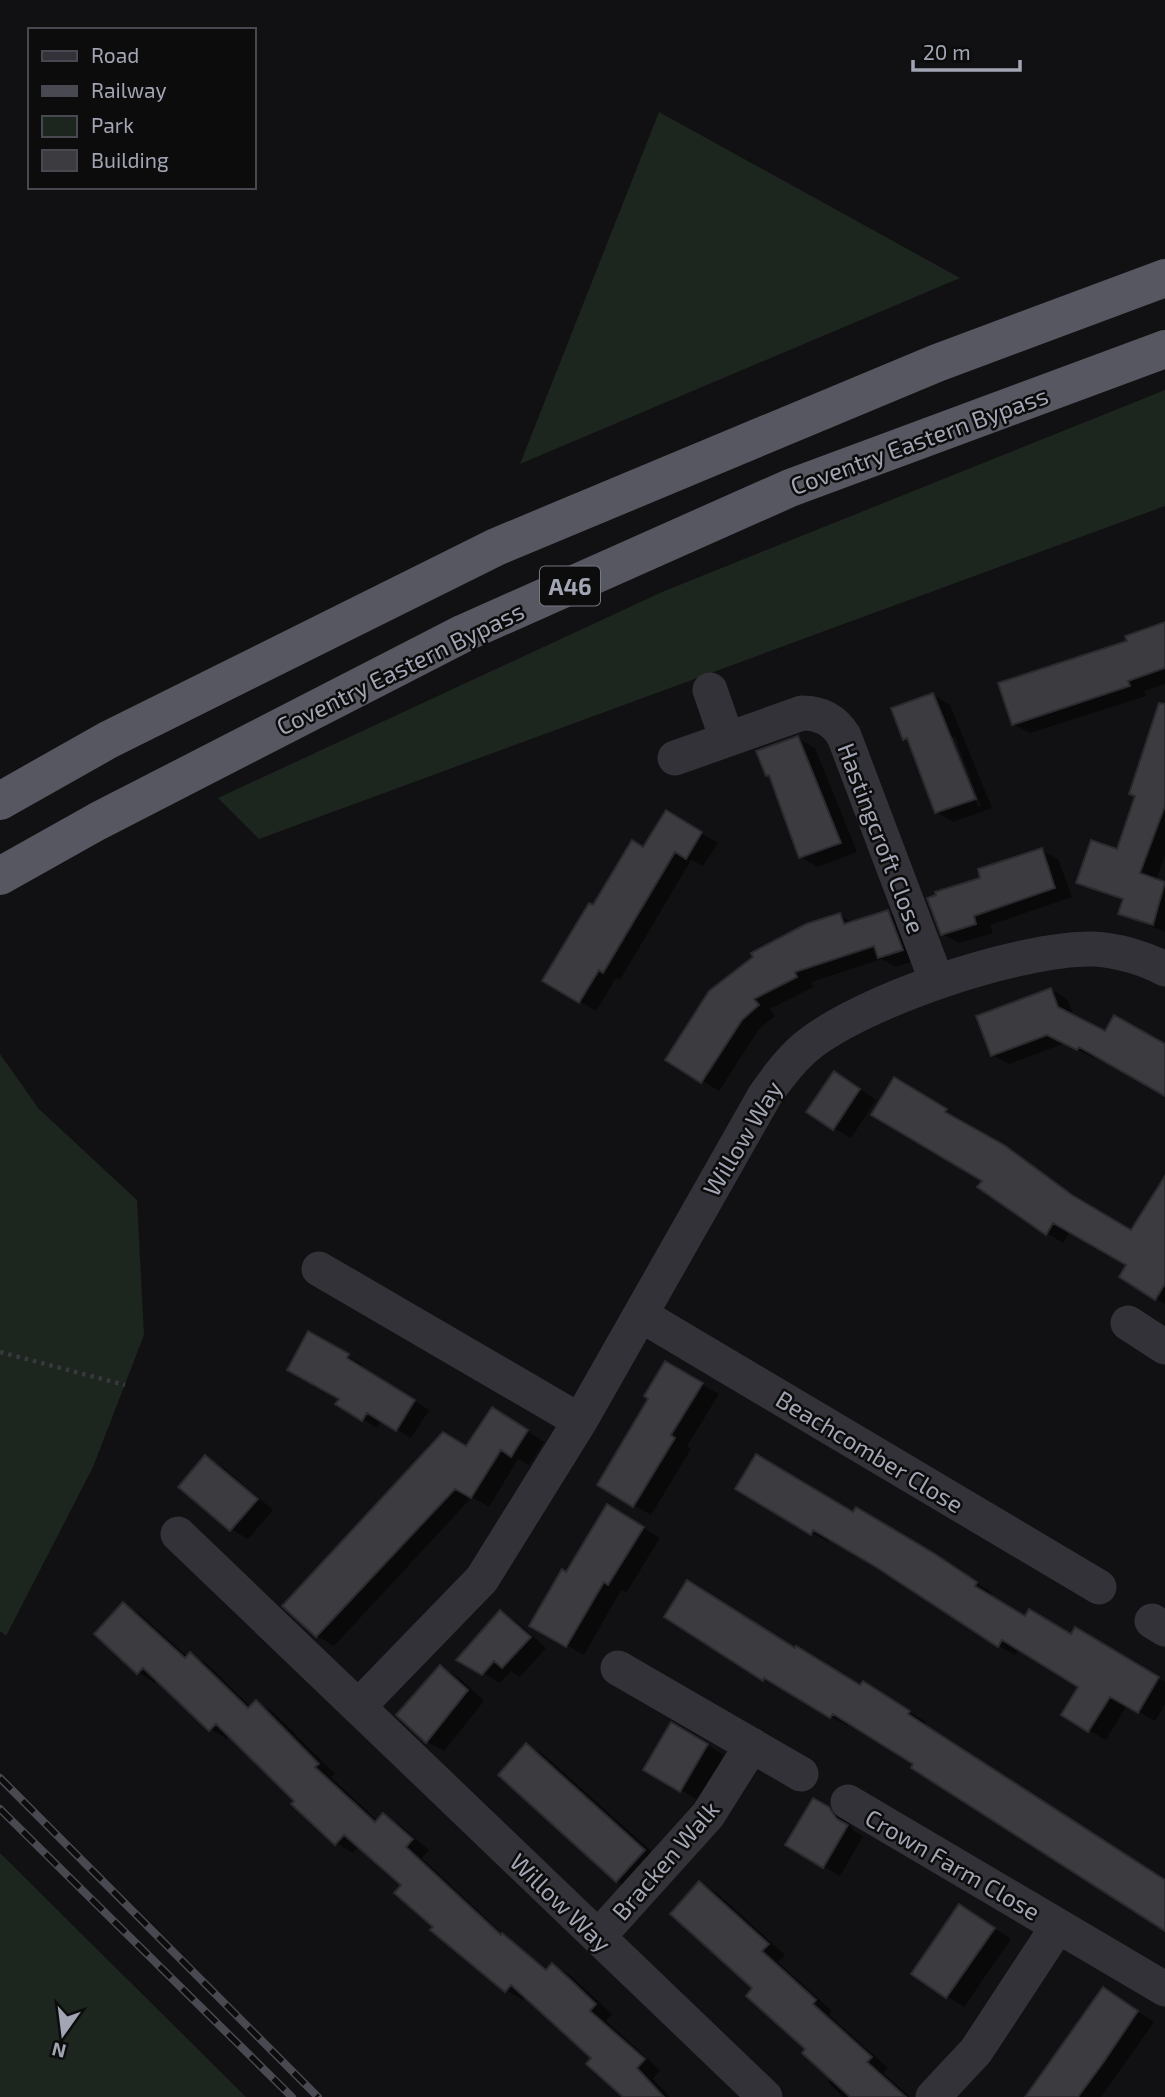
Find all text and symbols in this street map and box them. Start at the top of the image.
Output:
legend [28,28,256,189]
scale bar [913,28,1020,72]
text: 20 m [923,39,971,64]
text: Road [91,42,139,67]
text: Railway [91,77,167,102]
text: Park [91,112,134,137]
text: Building [91,147,169,172]
street label: Coventry Eastern Bypass [786,380,1052,500]
road number: A46 [540,566,600,606]
street label: Coventry Eastern Bypass [272,595,528,741]
street label: Hastingcroft Close [832,739,932,937]
street label: Willow Way [696,1075,788,1201]
street label: Beachcomber Close [771,1384,969,1518]
street label: Bracken Walk [605,1795,725,1925]
street label: Crown Farm Close [861,1802,1045,1926]
street label: Willow Way [504,1847,618,1958]
north arrow [28,1999,98,2069]
text: N [49,2038,68,2064]

